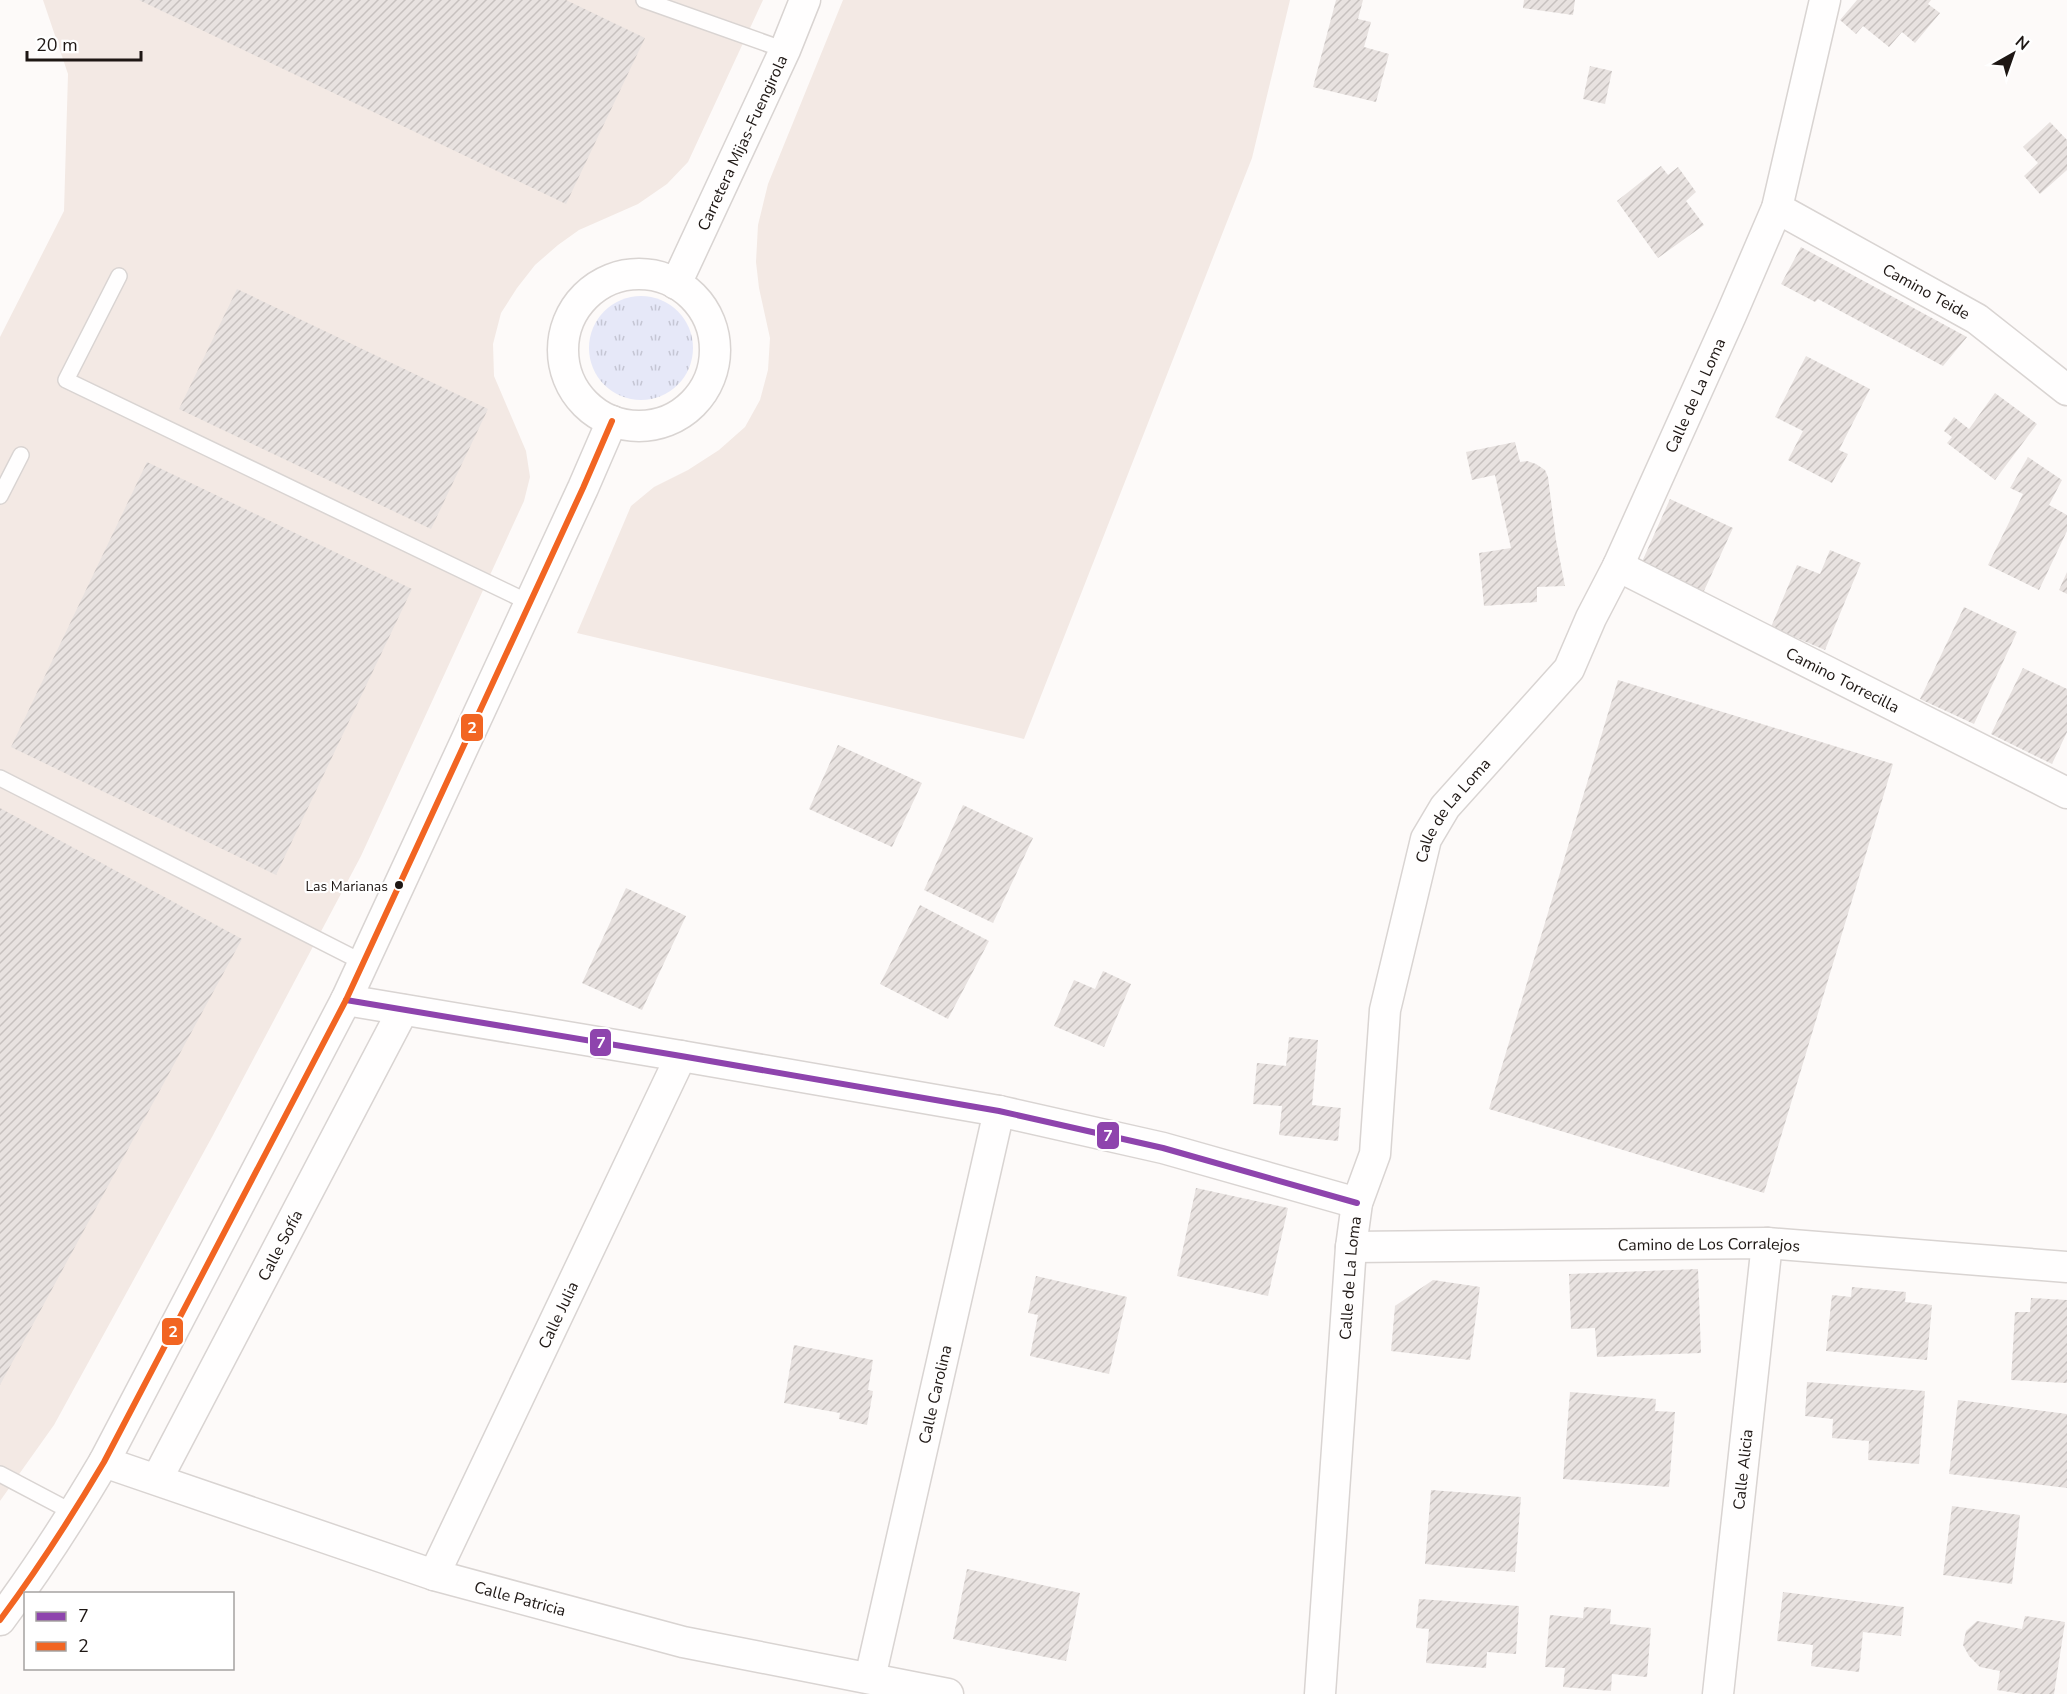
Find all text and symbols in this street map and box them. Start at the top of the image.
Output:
scale bar [27,24,141,62]
north arrow [1983,24,2043,84]
text: N [2010,31,2034,56]
text: 20 m [36,33,78,57]
street label: Carretera Mijas-Fuengirola [692,52,793,234]
street label: Camino Teide [1878,259,1974,325]
street label: Calle de La Loma [1660,335,1731,457]
street label: Camino Torrecilla [1782,643,1903,719]
line badge: 2 [460,713,484,742]
text: 2 [467,717,477,739]
street label: Calle de La Loma [1411,754,1496,865]
place label: Las Marianas [305,877,388,896]
marker: Las Marianas [393,879,405,891]
line badge: 7 [589,1028,612,1057]
text: 7 [596,1032,606,1054]
line badge: 7 [1096,1121,1120,1150]
text: 7 [1103,1125,1113,1147]
street label: Calle Sofía [253,1206,308,1285]
street label: Calle de La Loma [1335,1215,1367,1341]
street label: Camino de Los Corralejos [1618,1233,1801,1258]
street label: Calle Julia [533,1278,584,1353]
line badge: 2 [161,1317,184,1346]
text: 2 [168,1321,178,1343]
street label: Calle Carolina [914,1343,957,1446]
street label: Calle Alicia [1728,1428,1759,1511]
street label: Calle Patricia [472,1576,568,1622]
legend [24,1592,234,1670]
text: 7 [78,1604,89,1628]
text: 2 [78,1634,89,1658]

